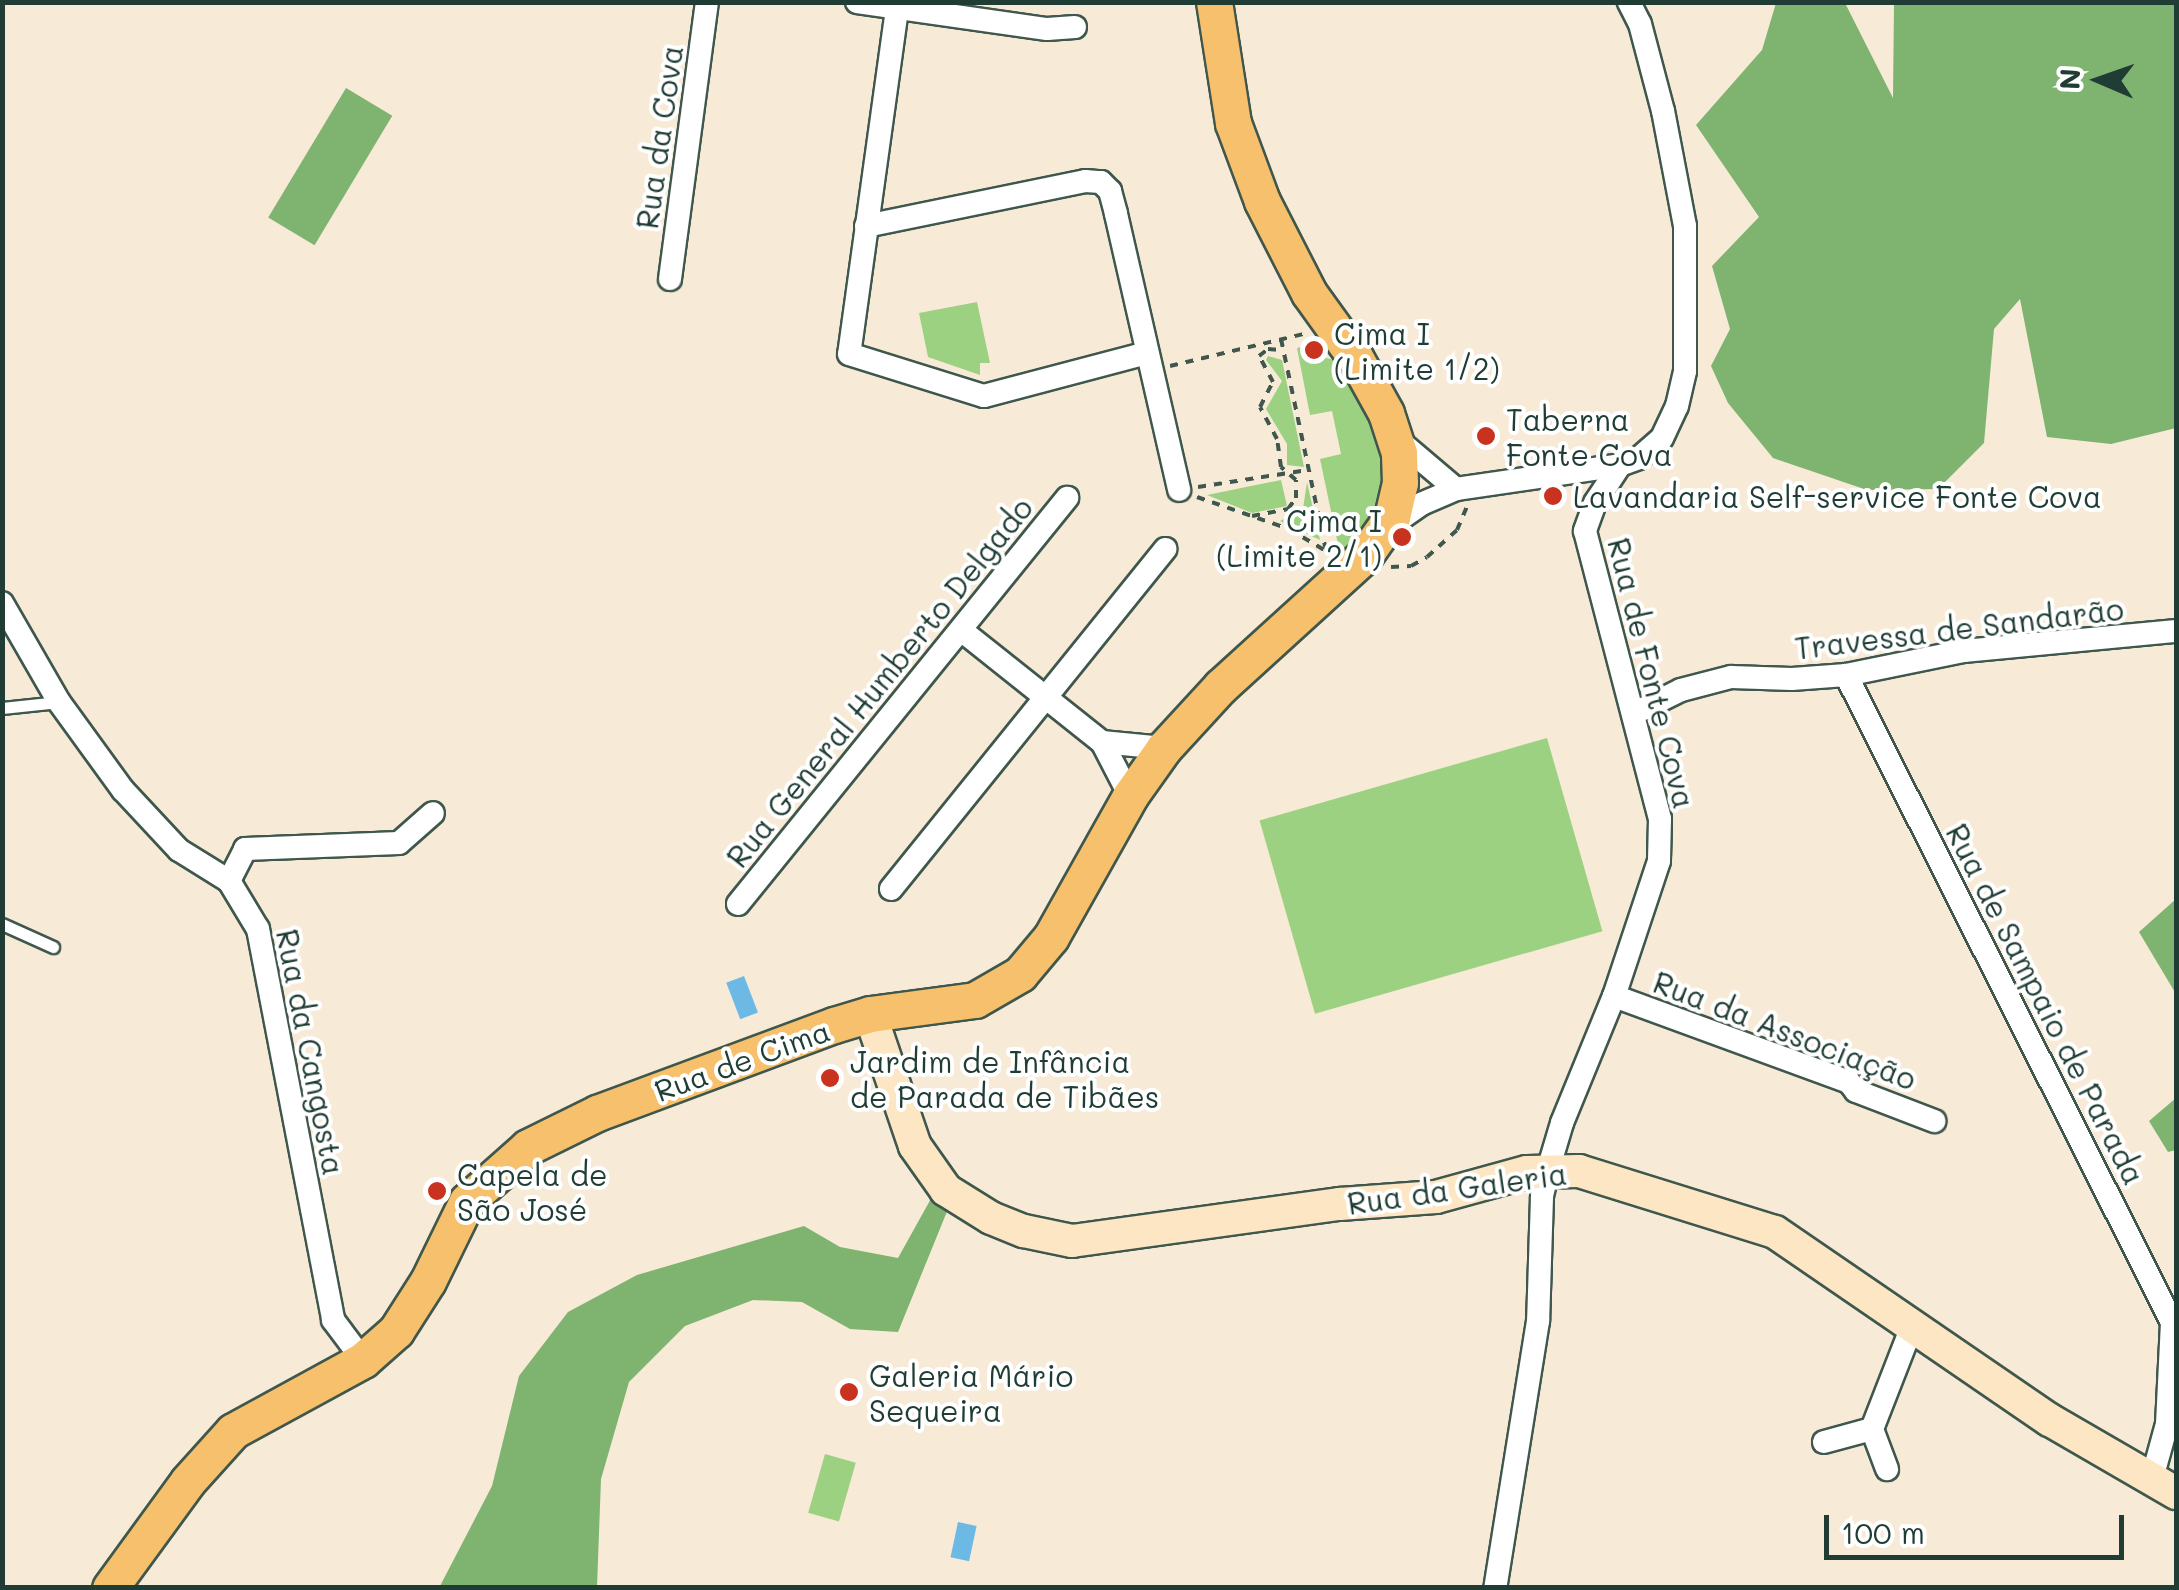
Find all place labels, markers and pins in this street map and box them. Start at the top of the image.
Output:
place label: Cima I (Limite 1/2) [1334,315,1500,386]
marker: Cima I (Limite 1/2) [1303,339,1325,361]
place label: Taberna Fonte Cova [1506,401,1672,472]
marker: Taberna Fonte Cova [1475,425,1497,447]
place label: Lavandaria Self-service Fonte Cova [1573,478,2102,514]
marker: Lavandaria Self-service Fonte Cova [1542,485,1564,507]
place label: Cima I (Limite 2/1) [1216,502,1382,572]
marker: Cima I (Limite 2/1) [1391,526,1413,548]
place label: Jardim de Infância de Parada de Tibães [850,1043,1159,1114]
marker: Jardim de Infância de Parada de Tibães [819,1067,841,1089]
place label: Capela de São José [457,1156,608,1226]
marker: Capela de São José [426,1180,448,1202]
place label: Galeria Mário Sequeira [869,1357,1073,1428]
marker: Galeria Mário Sequeira [838,1381,860,1403]

